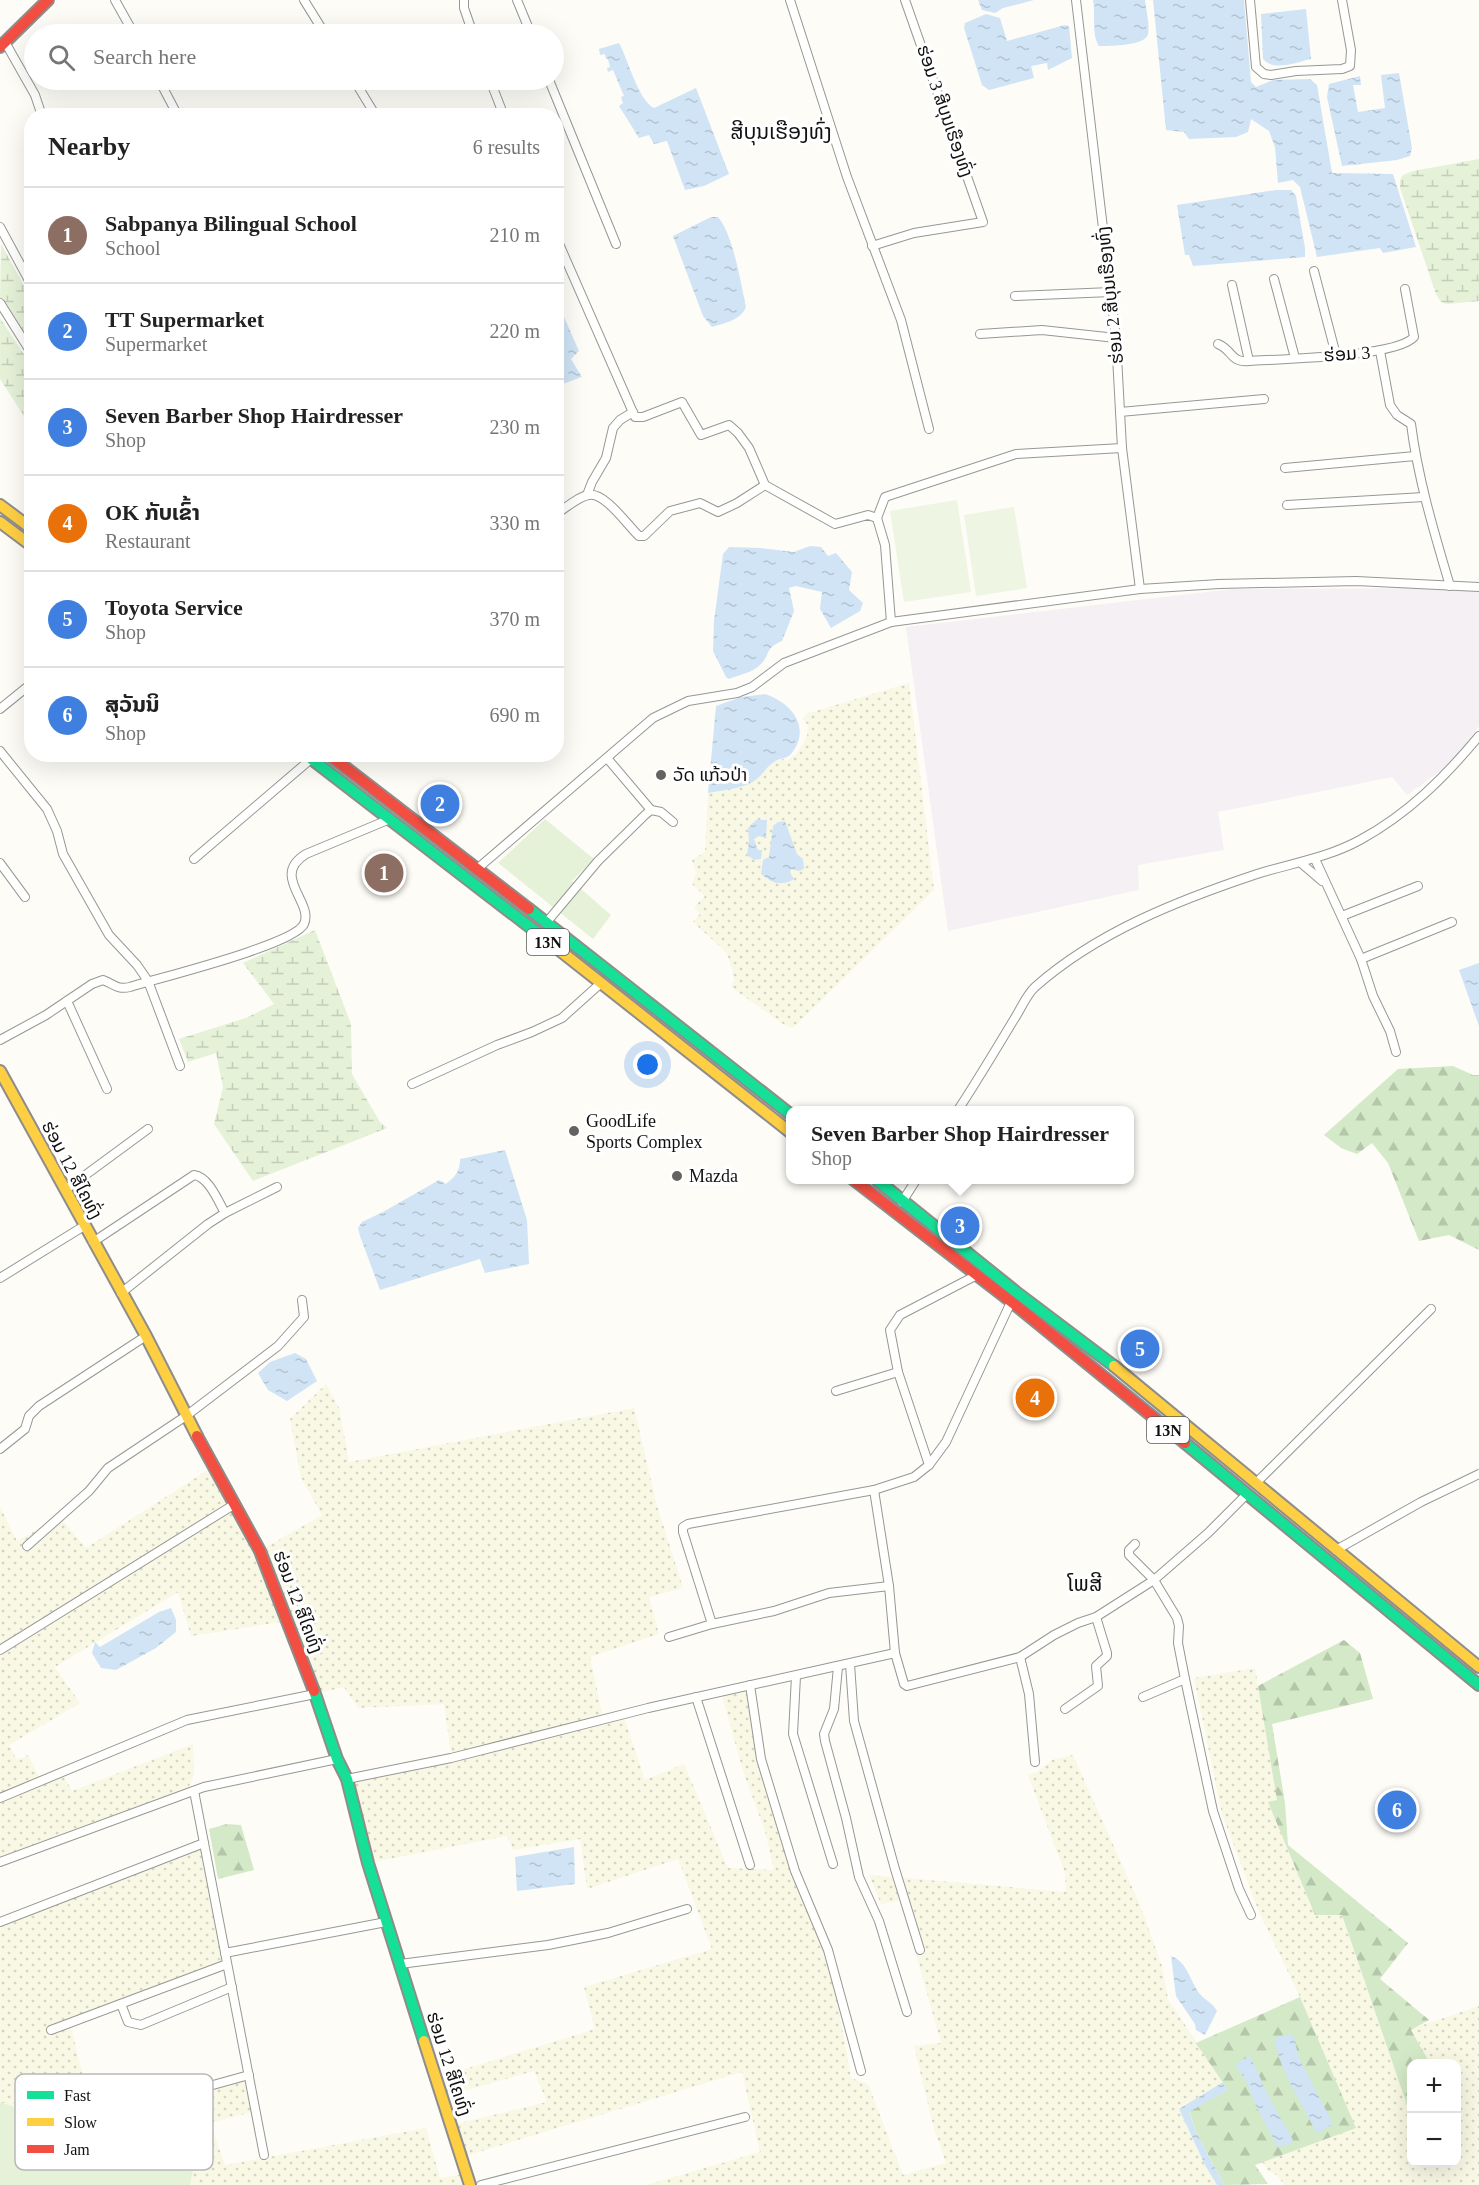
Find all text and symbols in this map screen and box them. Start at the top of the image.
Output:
search box [24,24,564,90]
icon: search [45,41,78,74]
street label: ຮ່ອມ 3 ສີບຸນເຮືອງທົ່ງ [912,41,980,180]
text: Search here [93,44,196,69]
district label: ສີບຸນເຮືອງທົ່ງ [730,117,832,146]
text: Nearby [48,132,130,161]
text: 6 results [473,136,540,158]
text: Sabpanya Bilingual School [105,211,357,236]
text: 1 [63,224,73,246]
text: 210 m [489,224,540,246]
street label: ຮ່ອມ 2 ສີບຸນເຮືອງທົ່ງ [1090,225,1128,365]
text: School [105,237,161,259]
text: TT Supermarket [105,307,264,332]
text: 2 [63,320,73,342]
text: 220 m [489,320,540,342]
text: Supermarket [105,333,207,355]
street label: ຮ່ອມ 3 [1323,342,1371,366]
text: Seven Barber Shop Hairdresser [105,403,403,428]
text: 3 [63,416,73,438]
text: 230 m [489,416,540,438]
text: Shop [105,429,146,451]
text: OK ກັບເຂົ້າ [105,500,200,525]
text: 4 [63,512,73,534]
text: 330 m [489,512,540,534]
text: Restaurant [105,530,191,552]
text: Toyota Service [105,595,243,620]
text: 5 [63,608,73,630]
text: 370 m [489,608,540,630]
text: Shop [105,621,146,643]
text: ສຸວັນນິ [105,692,159,717]
text: 6 [63,704,73,726]
text: 690 m [489,704,540,726]
text: Shop [105,722,146,744]
place label: ວັດ ແກ້ວປ່າ [673,765,747,785]
marker: ວັດ ແກ້ວປ່າ [654,768,668,782]
pin: 2 [420,782,460,826]
pin: 1 [364,850,404,896]
road number: 13N [527,929,569,955]
your location [633,1050,662,1079]
popup [786,1106,1134,1184]
place label: GoodLife Sports Complex [586,1111,703,1152]
street label: ຮ່ອມ 12 ສີໄຄທົ່ງ [38,1116,109,1223]
text: Seven Barber Shop Hairdresser [811,1121,1109,1146]
marker: GoodLife Sports Complex [567,1124,581,1138]
text: Shop [811,1147,852,1169]
place label: Mazda [689,1166,738,1186]
marker: Mazda [670,1169,684,1183]
pin: 3 [940,1204,980,1248]
pin: 5 [1120,1326,1160,1372]
pin: 4 [1016,1376,1054,1420]
road number: 13N [1147,1417,1189,1443]
street label: ຮ່ອມ 12 ສີໄຄທົ່ງ [269,1547,329,1656]
district label: ໂພສີ [1067,1571,1102,1596]
pin: 6 [1378,1788,1416,1832]
street label: ຮ່ອມ 12 ສີໄຄທົ່ງ [423,2009,478,2119]
map controls [1407,2059,1461,2167]
button: + [1407,2059,1461,2113]
legend [15,2074,213,2170]
text: Fast [64,2087,91,2104]
button: − [1407,2113,1461,2167]
text: Slow [64,2114,97,2131]
text: Jam [64,2141,90,2158]

